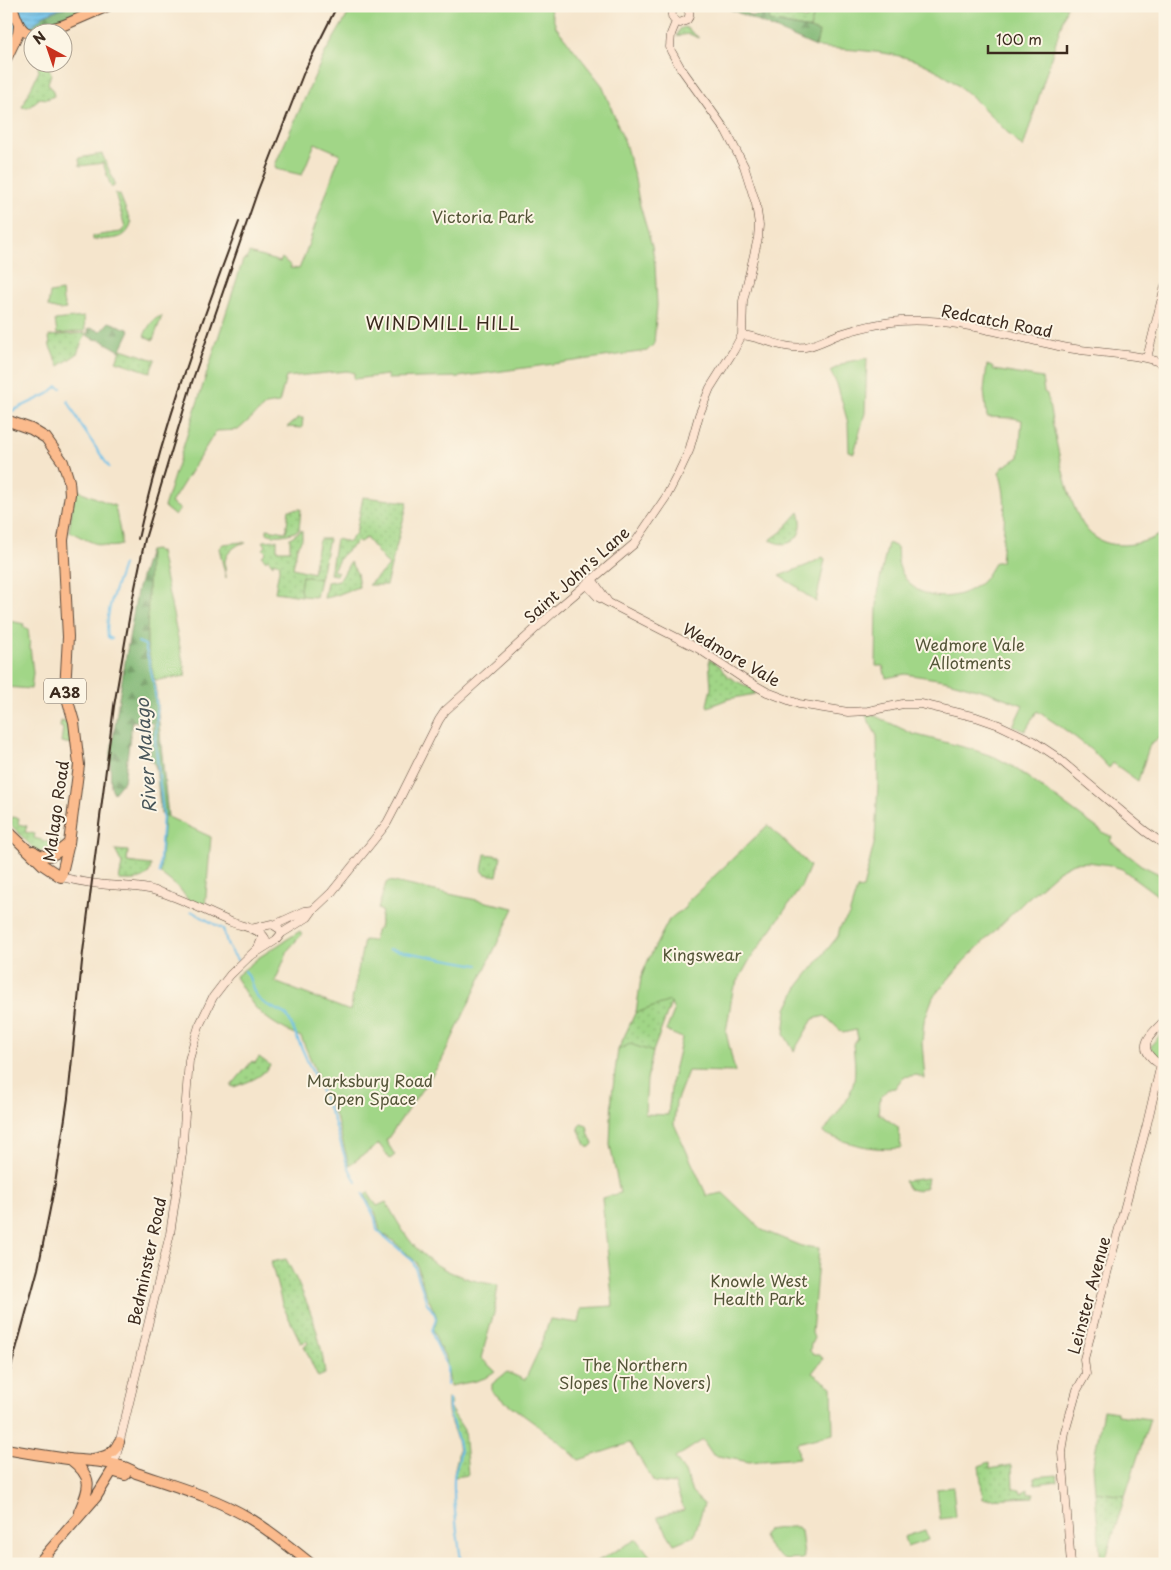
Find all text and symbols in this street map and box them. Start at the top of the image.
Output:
north arrow [22,22,72,72]
scale bar [988,22,1067,54]
text: N [28,26,50,49]
text: 100 m [996,27,1042,50]
park label: Victoria Park [432,204,534,228]
street label: Redcatch Road [939,297,1055,343]
district label: WINDMILL HILL [366,309,520,336]
street label: Saint John's Lane [518,520,634,628]
street label: Wedmore Vale [678,616,786,692]
park label: Wedmore Vale Allotments [915,632,1025,674]
road number: A38 [44,678,86,704]
water label: River Malago [127,697,162,814]
street label: Malago Road [36,759,74,863]
park label: Kingswear [662,942,742,966]
park label: Marksbury Road Open Space [307,1068,433,1110]
street label: Bedminster Road [121,1195,171,1327]
street label: Leinster Avenue [1061,1233,1115,1357]
park label: Knowle West Health Park [710,1268,808,1310]
park label: The Northern Slopes (The Novers) [559,1352,711,1394]

